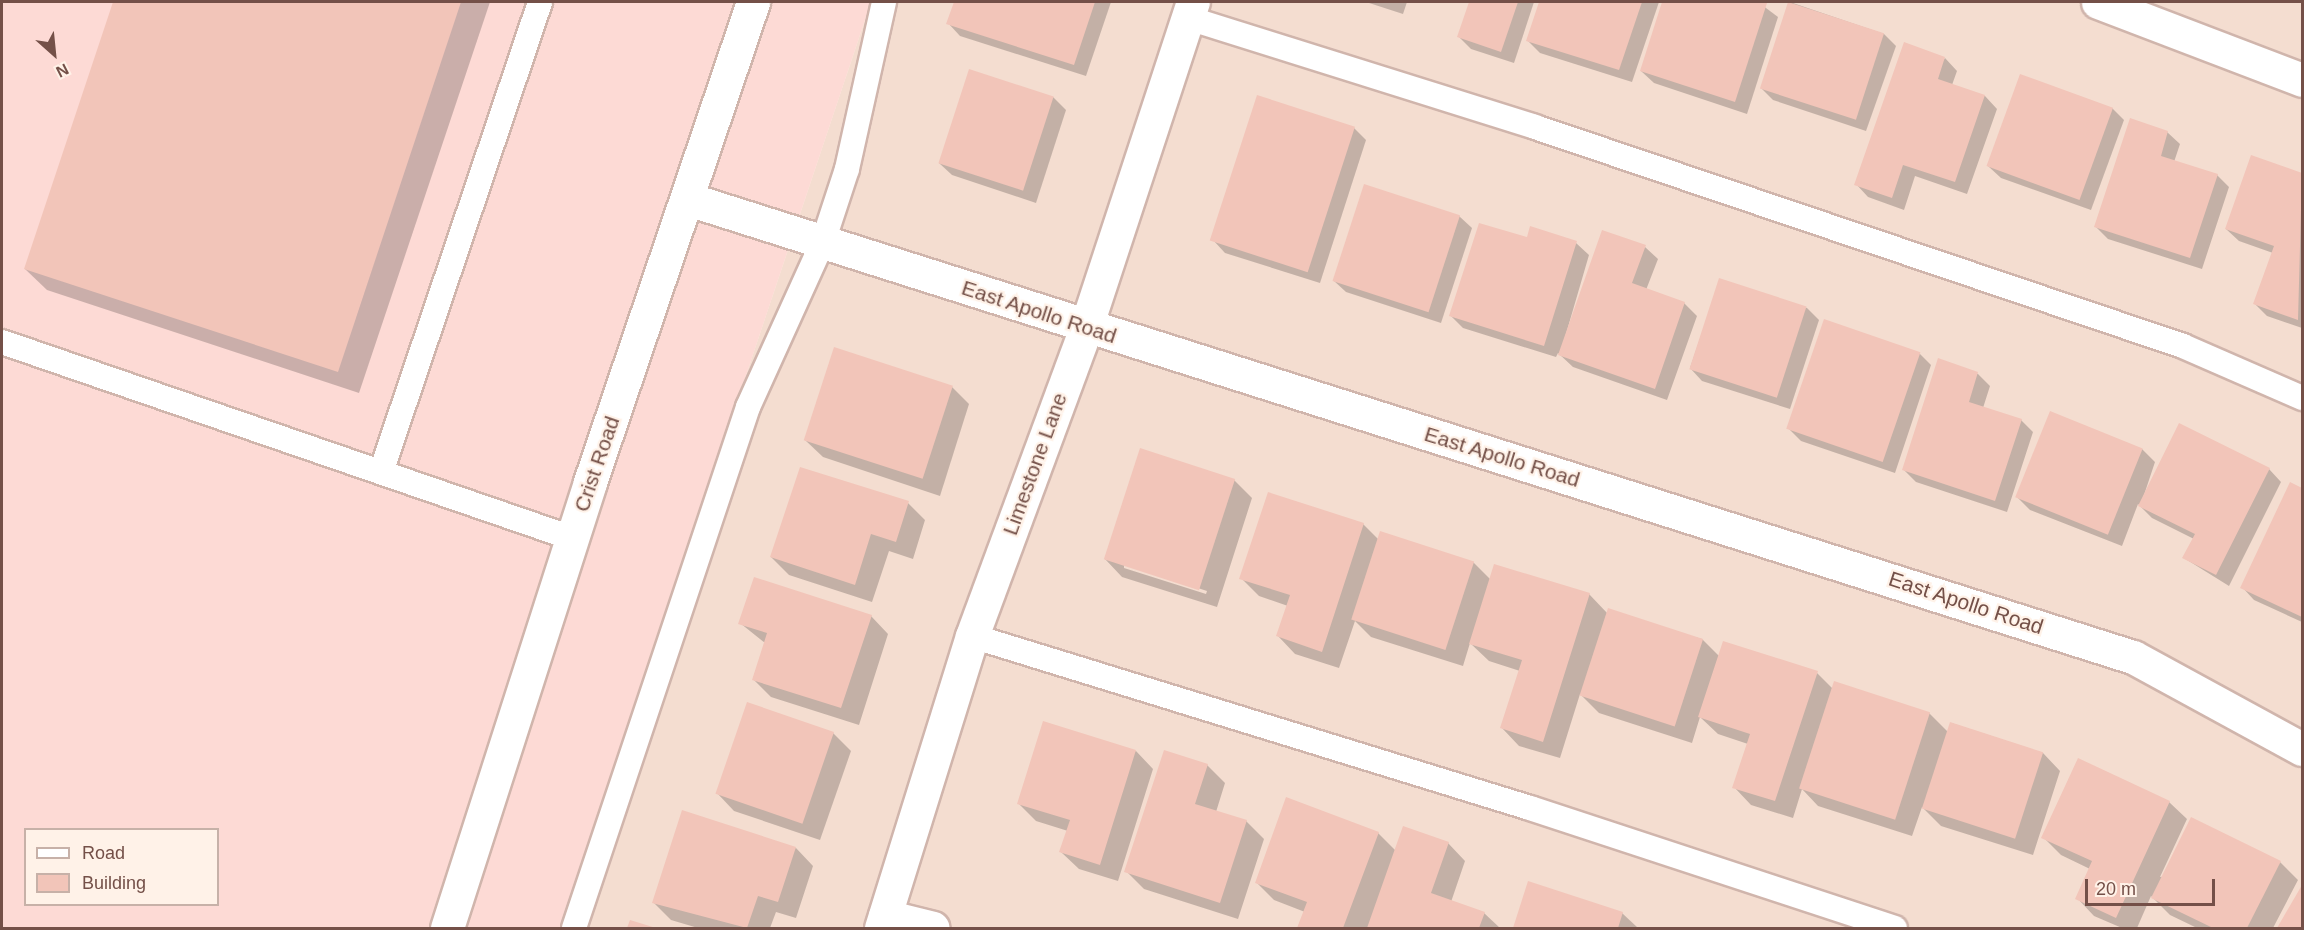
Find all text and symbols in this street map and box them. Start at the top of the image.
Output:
north arrow [24,24,84,84]
text: N [53,60,71,81]
street label: East Apollo Road [958,275,1120,349]
street label: Limestone Lane [998,389,1072,539]
street label: Crist Road [569,413,625,515]
street label: East Apollo Road [1421,421,1583,493]
street label: East Apollo Road [1885,566,2047,640]
legend [24,828,219,906]
text: Road [82,843,125,863]
scale bar [2088,867,2218,905]
text: Building [82,873,146,893]
text: 20 m [2096,879,2136,899]

